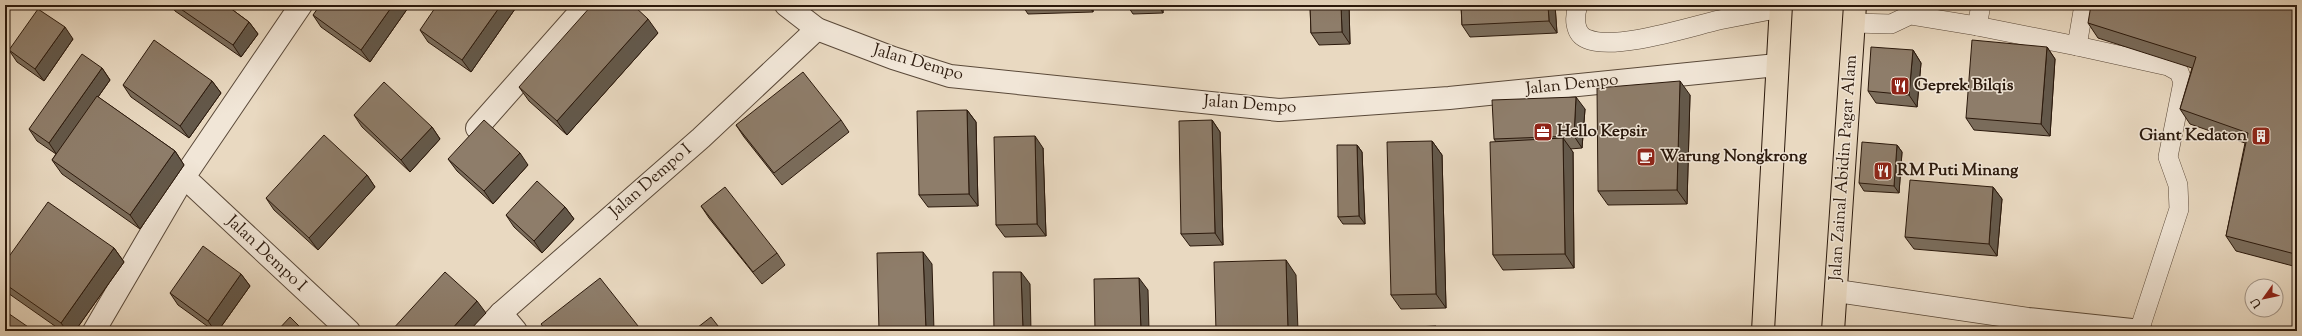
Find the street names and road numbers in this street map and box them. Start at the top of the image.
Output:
street label: Jalan Dempo [869,38,966,87]
street label: Jalan Zainal Abidin Pagar Alam [1824,54,1864,283]
street label: Jalan Dempo [1523,68,1620,102]
street label: Jalan Dempo [1202,90,1297,120]
street label: Jalan Dempo I [604,138,698,224]
street label: Jalan Dempo I [220,210,312,298]

